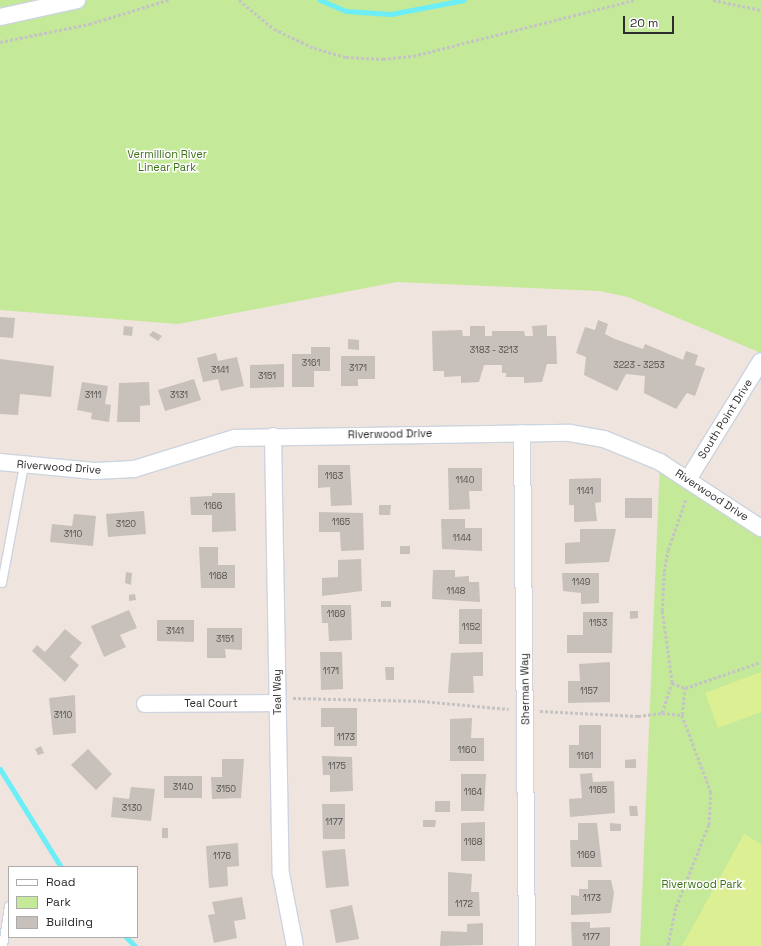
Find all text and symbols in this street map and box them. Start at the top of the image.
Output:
scale bar [625,8,676,34]
text: 20 m [630,15,658,31]
park label: Vermillion River Linear Park [127,148,207,174]
house number: 3183 - 3213 [470,345,518,355]
house number: 3161 [302,358,320,368]
house number: 3223 - 3253 [613,360,665,370]
house number: 3171 [349,363,367,373]
house number: 3141 [211,365,229,375]
house number: 3151 [258,371,276,381]
street label: South Point Drive [695,377,755,461]
house number: 3111 [85,390,101,400]
house number: 3131 [170,390,188,400]
street label: Riverwood Drive [348,427,432,441]
street label: Riverwood Drive [16,457,102,477]
street label: Riverwood Drive [673,466,751,524]
house number: 1163 [325,471,343,481]
house number: 1140 [456,475,474,485]
house number: 1141 [577,486,593,496]
house number: 1166 [204,501,222,511]
house number: 1165 [332,517,350,527]
house number: 3120 [116,519,136,529]
house number: 3110 [64,529,82,539]
house number: 1144 [453,533,471,543]
house number: 1168 [209,571,227,581]
house number: 1149 [572,577,590,587]
house number: 1148 [447,586,465,596]
house number: 1169 [327,609,345,619]
house number: 1153 [589,618,607,628]
house number: 1152 [462,622,480,632]
house number: 3141 [166,626,184,636]
house number: 3151 [216,634,234,644]
street label: Sherman Way [518,653,532,725]
house number: 1171 [323,666,339,676]
street label: Teal Way [270,669,284,715]
house number: 1157 [580,686,598,696]
street label: Teal Court [184,696,238,710]
house number: 3110 [54,710,72,720]
house number: 1173 [337,732,355,742]
house number: 1160 [458,745,476,755]
house number: 1161 [577,751,593,761]
house number: 1175 [328,761,346,771]
house number: 3140 [173,782,193,792]
house number: 3150 [216,784,236,794]
house number: 1165 [589,785,607,795]
house number: 1164 [464,787,482,797]
house number: 3130 [122,803,142,813]
house number: 1177 [325,817,343,827]
house number: 1168 [464,837,482,847]
house number: 1169 [577,850,595,860]
house number: 1176 [213,851,231,861]
legend [8,866,138,938]
text: Road [46,874,75,890]
park label: Riverwood Park [661,877,743,891]
house number: 1173 [583,893,601,903]
text: Park [46,894,71,910]
house number: 1172 [455,899,473,909]
text: Building [46,914,93,930]
house number: 1177 [582,932,600,942]

